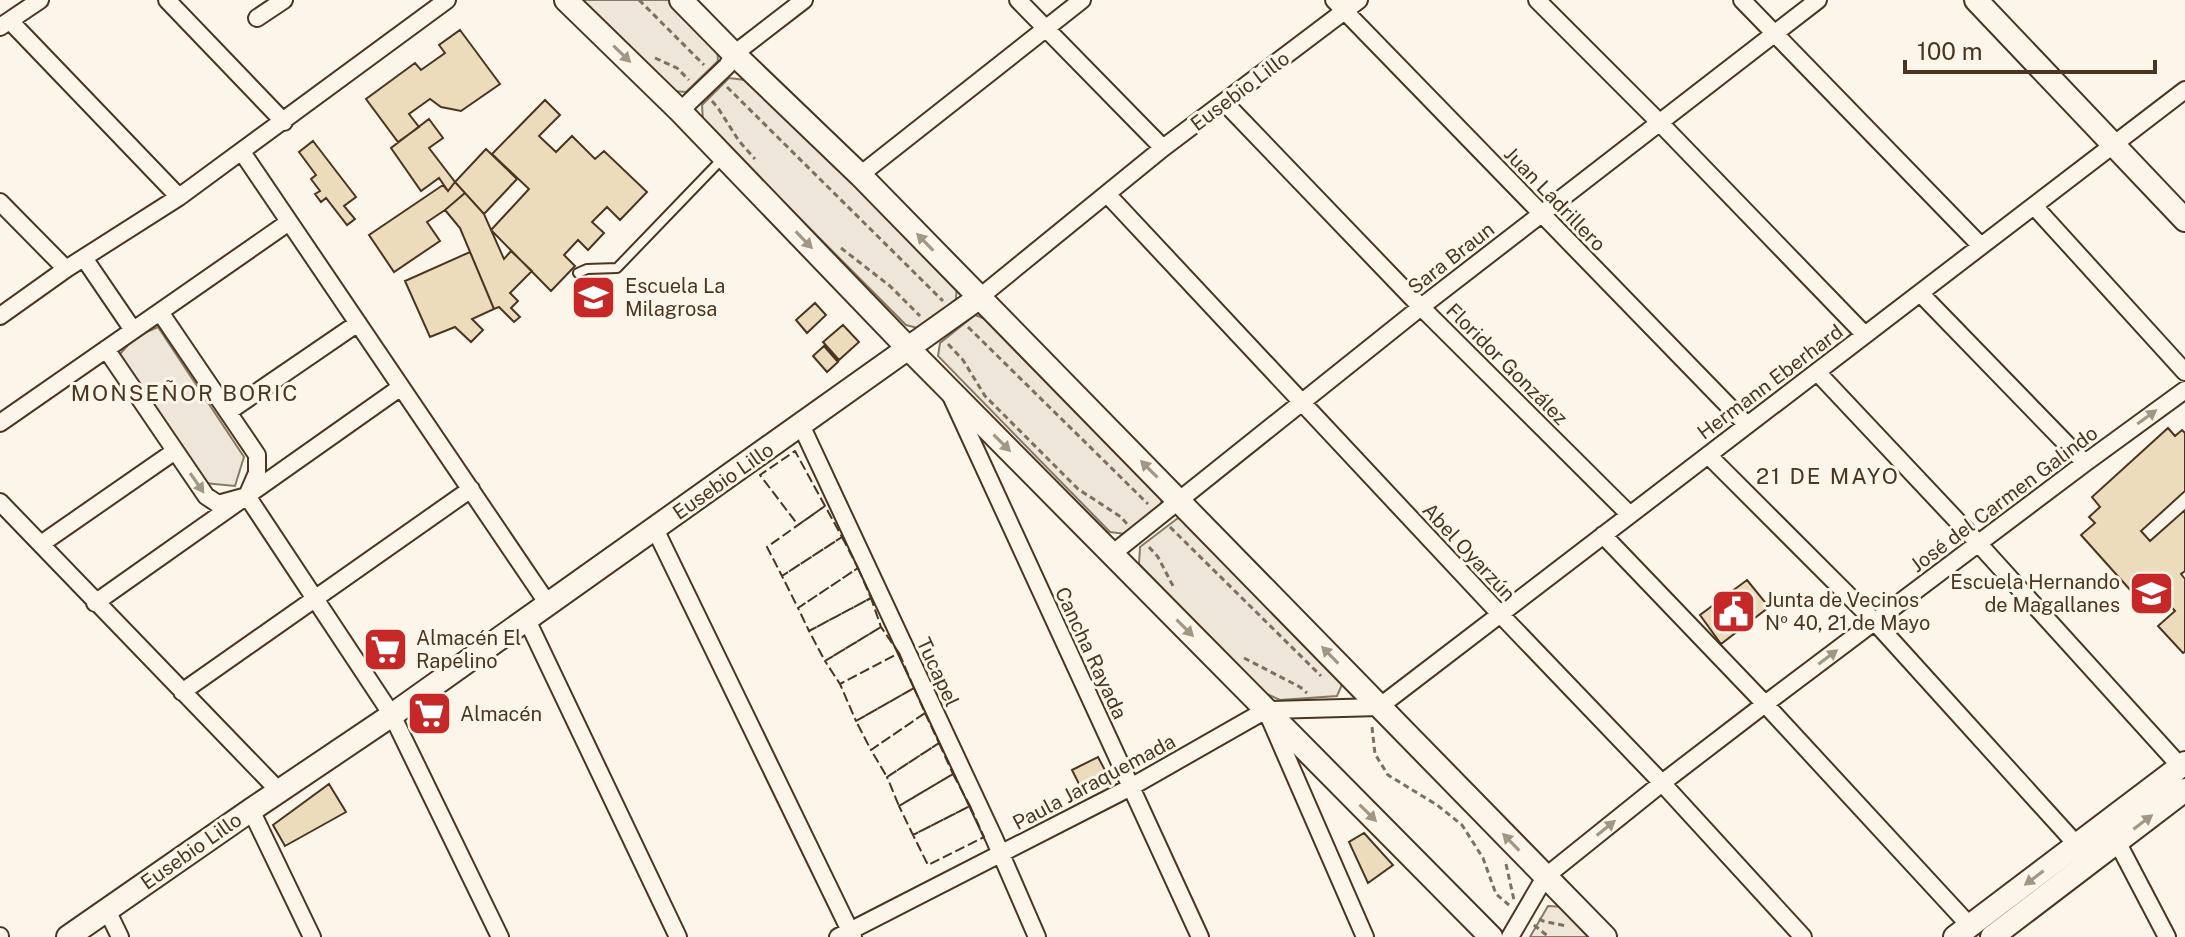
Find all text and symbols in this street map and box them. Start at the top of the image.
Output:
scale bar [1905,24,2155,74]
text: 100 m [1917,37,1983,65]
one-way arrow [612,45,631,63]
street label: Eusebio Lillo [1186,46,1294,136]
street label: Juan Ladrillero [1499,142,1611,256]
street label: Sara Braun [1403,217,1499,299]
one-way arrow [794,230,813,249]
one-way arrow [916,233,935,252]
school or university icon: Escuela La Milagrosa [570,274,618,322]
place label: Escuela La Milagrosa [625,274,725,321]
street label: Floridor González [1441,298,1573,430]
street label: Hermann Eberhard [1693,319,1847,445]
district label: MONSEÑOR BORIC [71,379,299,406]
one-way arrow [2137,410,2158,425]
street label: José del Carmen Galindo [1906,421,2102,577]
one-way arrow [992,433,1011,452]
street label: Eusebio Lillo [668,437,778,525]
one-way arrow [1140,460,1159,479]
district label: 21 DE MAYO [1756,463,1900,489]
one-way arrow [189,472,204,493]
street label: Abel Oyarzún [1417,498,1521,606]
school or university icon: Escuela Hernando de Magallanes [2127,569,2175,617]
place label: Escuela Hernando de Magallanes [1950,570,2120,617]
street label: Cancha Rayada [1050,583,1132,723]
public building icon: Junta de Vecinos Nº 40, 21 de Mayo [1710,587,1758,635]
place label: Junta de Vecinos Nº 40, 21 de Mayo [1765,588,1930,635]
one-way arrow [1175,618,1194,637]
supermarket icon: Almacén El Rapelino [361,626,409,674]
place label: Almacén El Rapelino [416,626,521,673]
street label: Tucapel [912,634,964,710]
one-way arrow [1321,646,1340,665]
one-way arrow [1818,650,1838,666]
supermarket icon: Almacén [405,690,453,738]
place label: Almacén [460,702,542,726]
street label: Paula Jaraquemada [1009,729,1179,835]
one-way arrow [1358,803,1377,822]
street label: Eusebio Lillo [136,807,246,895]
one-way arrow [2133,815,2153,831]
one-way arrow [1596,820,1616,837]
one-way arrow [1502,833,1521,852]
one-way arrow [2024,870,2044,886]

